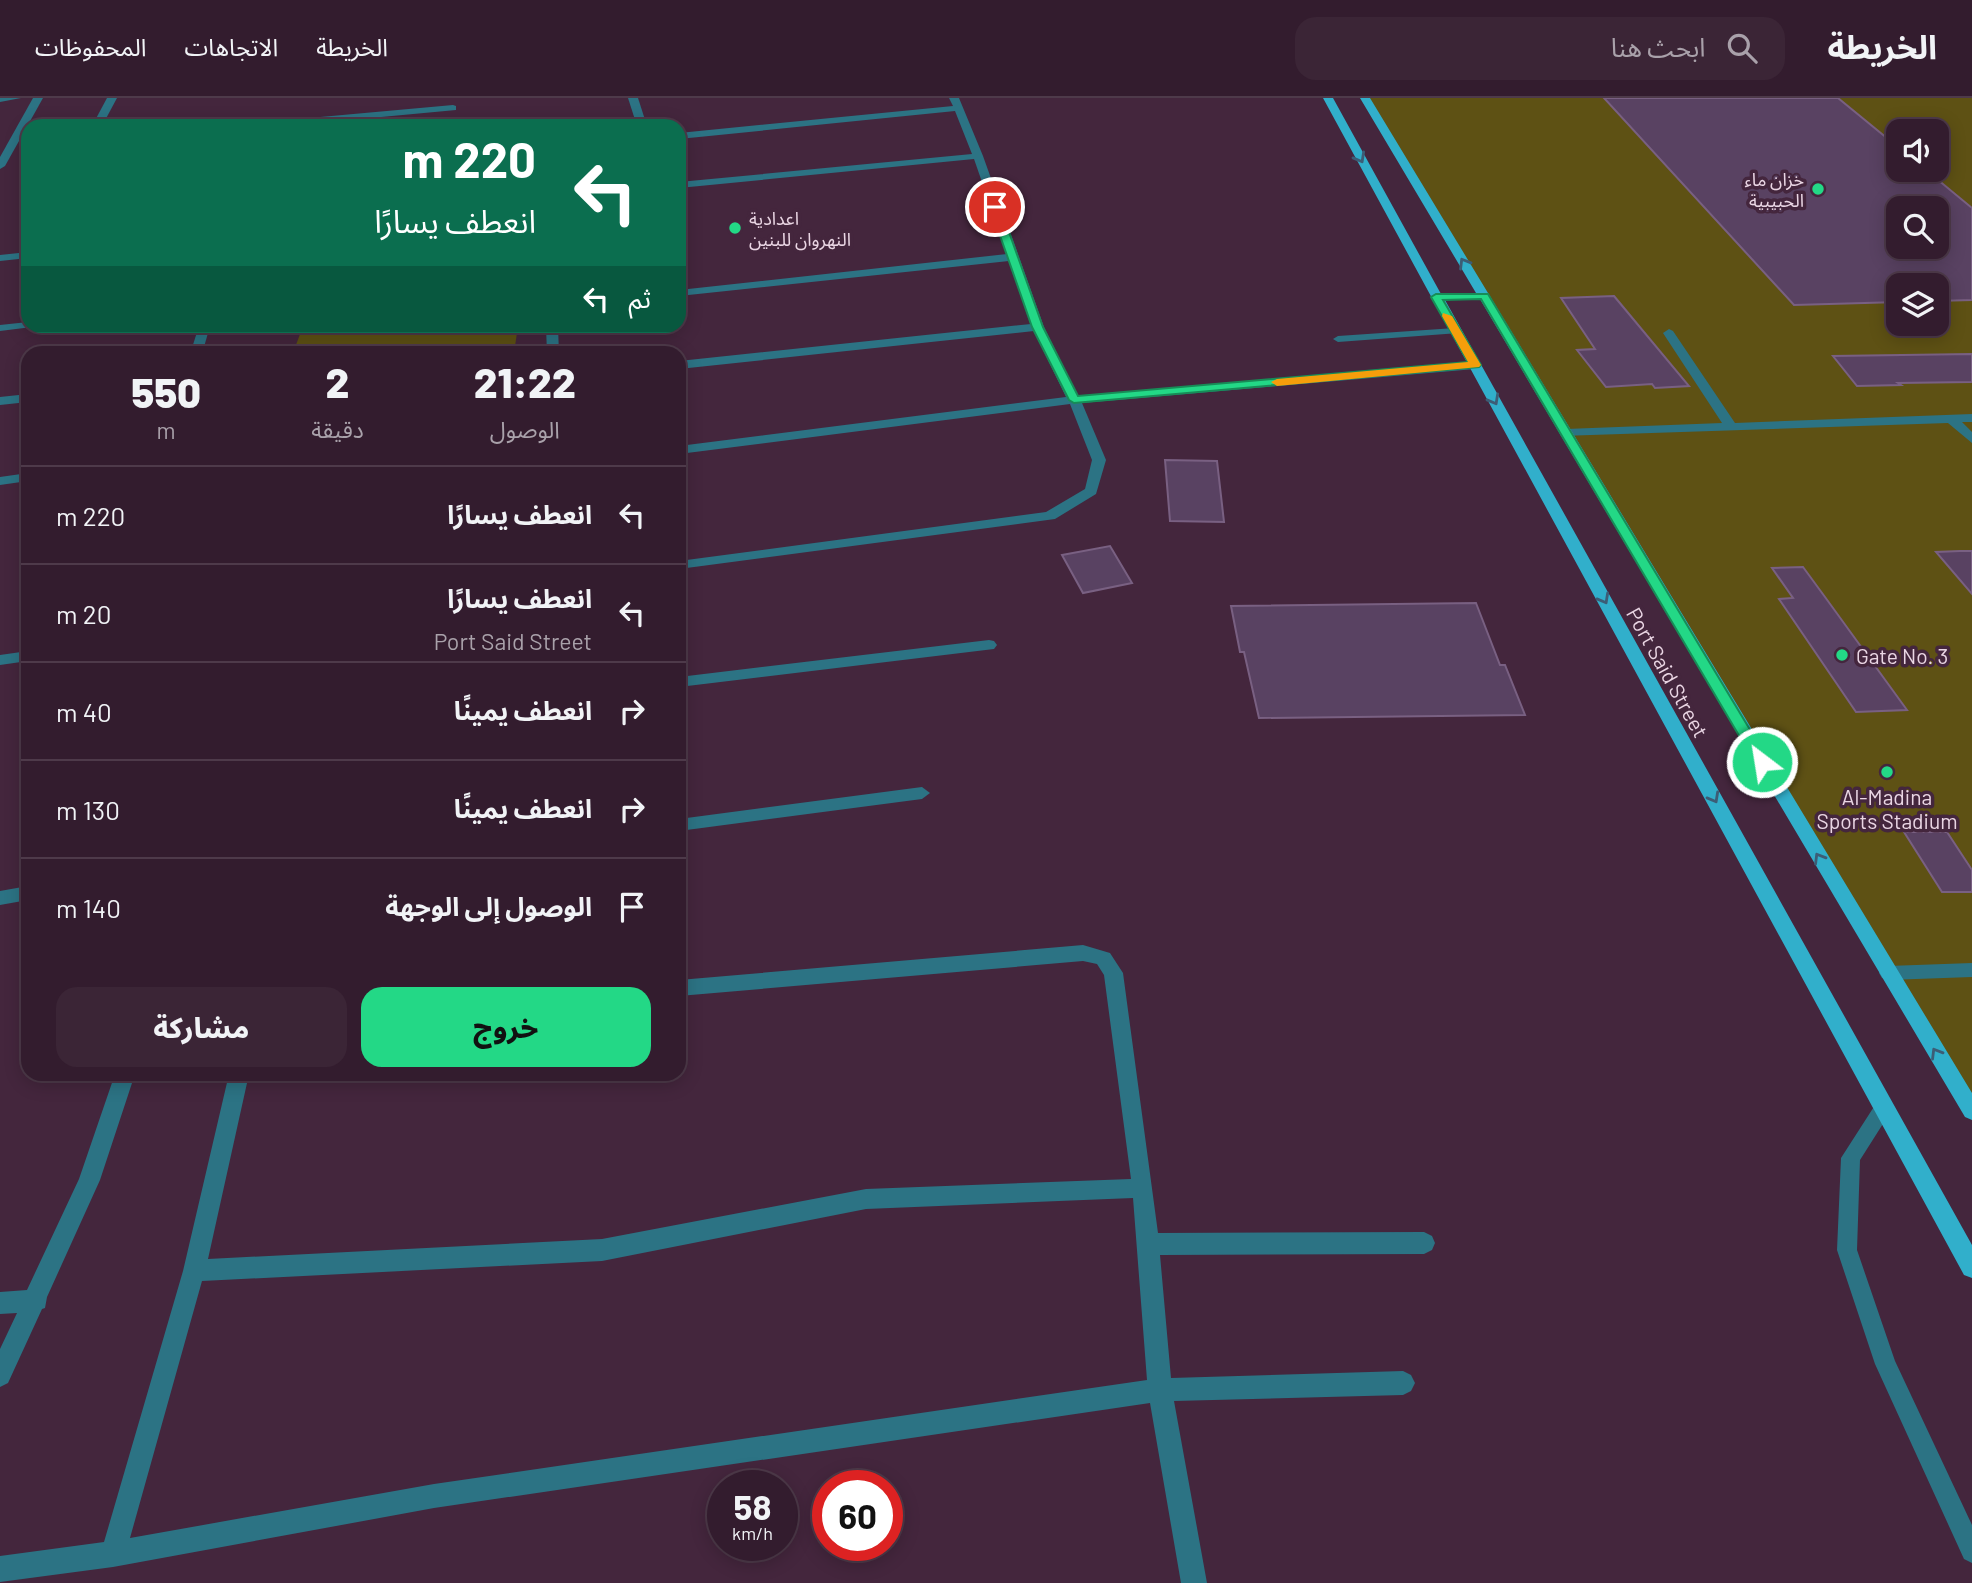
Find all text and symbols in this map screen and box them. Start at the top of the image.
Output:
search box [1295,17,1785,80]
text: الخريطة [1827,26,1937,66]
icon: search [1723,29,1761,67]
text: ابحث هنا [1611,31,1705,62]
text: المحفوظات [35,32,146,61]
text: الاتجاهات [184,32,278,61]
text: الخريطة [316,32,388,61]
map controls [1886,119,1949,336]
button: sound [1886,119,1949,182]
text: 220 m [402,129,536,188]
icon: left [560,147,651,238]
one-way arrow [1352,151,1366,163]
place label: خزان ماء الحبيبية [1744,168,1804,211]
pin [965,177,1025,237]
marker: خزان ماء الحبيبية [1810,181,1826,197]
icon: arrive [976,188,1014,226]
button: search [1886,196,1949,259]
text: انعطف يسارًا [374,201,536,239]
place label: اعدادية النهروان للبنين [749,207,851,251]
marker: اعدادية النهروان للبنين [727,220,743,236]
one-way arrow [1460,257,1473,270]
button: layers [1886,273,1949,336]
icon: left [577,280,615,318]
text: ثم [629,282,651,313]
text: 2 [326,356,349,406]
text: 21:22 [474,356,576,406]
text: 550 [131,366,201,416]
one-way arrow [1486,393,1499,405]
text: دقيقة [311,415,364,443]
text: الوصول [490,415,560,443]
text: m [157,416,176,444]
icon: left [613,496,651,534]
text: انعطف يسارًا [447,498,592,529]
text: 220 m [56,500,125,531]
text: انعطف يسارًا [447,582,592,613]
one-way arrow [1596,592,1609,604]
icon: left [613,594,651,632]
text: 20 m [56,598,111,629]
street label: Port Said Street [1622,603,1714,741]
text: Port Said Street [434,627,592,655]
place label: Gate No. 3 [1856,643,1948,668]
marker: Gate No. 3 [1834,647,1850,663]
icon: right [613,692,651,730]
text: انعطف يمينًا [454,694,592,725]
text: 40 m [56,696,112,727]
position arrow [1725,725,1799,799]
marker: Al-Madina Sports Stadium [1879,764,1895,780]
place label: Al-Madina Sports Stadium [1816,784,1958,833]
icon: right [613,790,651,828]
one-way arrow [1706,791,1719,804]
text: انعطف يمينًا [454,792,592,823]
text: 130 m [56,794,120,825]
one-way arrow [1814,853,1827,866]
icon: arrive [613,888,651,926]
text: الوصول إلى الوجهة [385,890,592,921]
text: 140 m [56,892,121,923]
button: مشاركة [56,987,347,1067]
button: خروج [361,987,651,1067]
one-way arrow [1932,1048,1945,1061]
speed limit sign: 60 [812,1470,903,1561]
text: 58 [734,1485,771,1527]
text: km/h [732,1522,773,1544]

